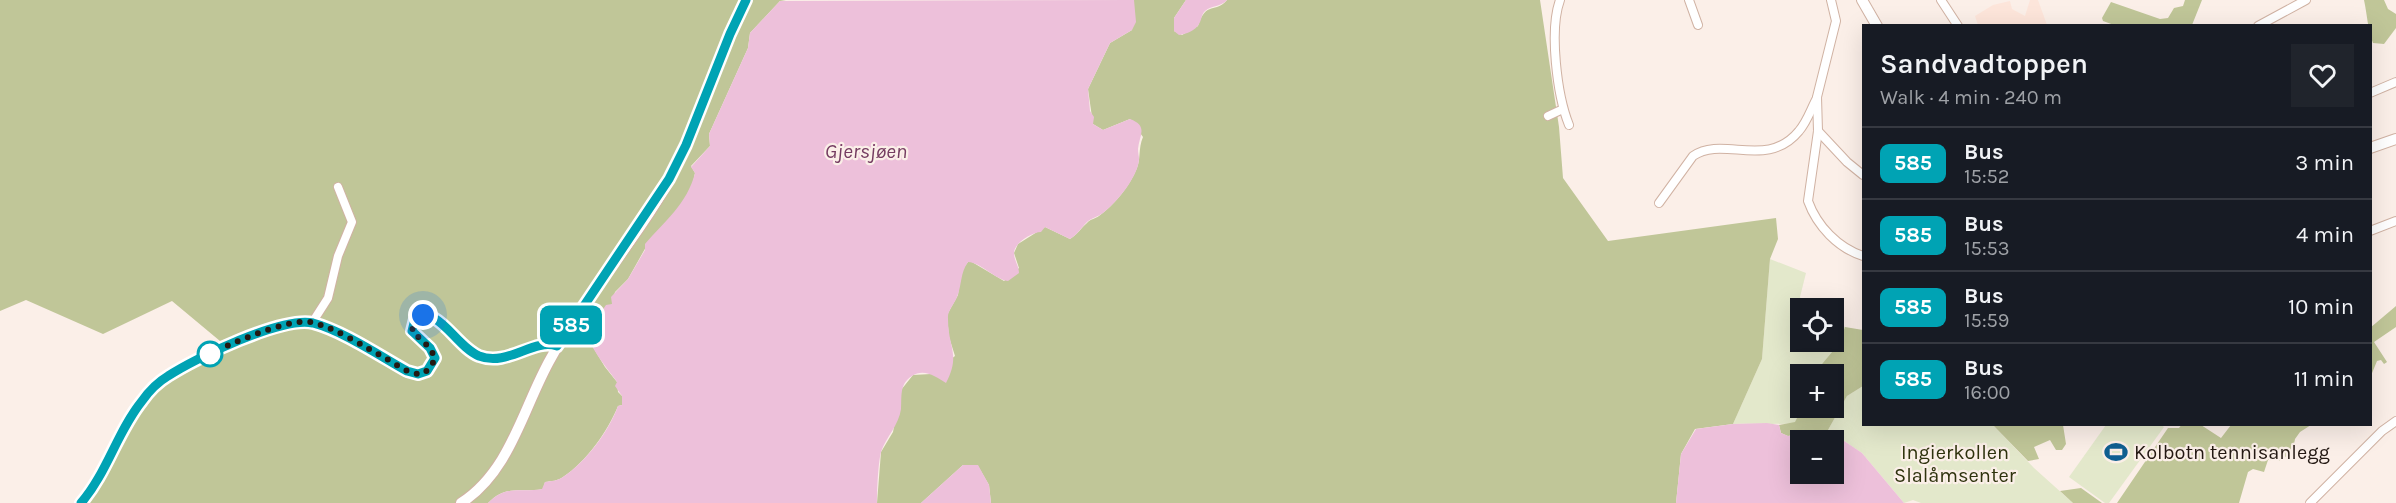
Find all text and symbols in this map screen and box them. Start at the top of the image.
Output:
button: heart [2291,44,2354,107]
text: Sandvadtoppen [1880,47,2088,80]
text: Walk · 4 min · 240 m [1880,86,2062,109]
water label: Gjersjøen [825,139,907,163]
text: Bus [1964,139,2004,165]
text: 3 min [2295,150,2354,176]
text: 585 [1894,151,1932,175]
text: 15:52 [1964,165,2009,188]
text: Bus [1964,211,2004,237]
text: 4 min [2296,222,2354,248]
text: 585 [1894,223,1932,247]
text: 15:53 [1964,237,2010,260]
text: Bus [1964,283,2004,309]
text: 10 min [2288,294,2354,320]
text: 585 [1894,295,1932,319]
map controls [1790,298,1844,484]
button: locate [1790,298,1844,352]
your location [408,300,438,330]
line badge: 585 [536,306,606,344]
text: 15:59 [1964,309,2009,332]
text: 585 [552,313,590,337]
unlabelled marker [197,341,223,367]
text: Bus [1964,355,2004,381]
button: + [1790,364,1844,418]
text: 11 min [2294,366,2354,392]
text: 585 [1894,367,1932,391]
text: 16:00 [1964,381,2010,404]
button: − [1790,430,1844,484]
sports icon: Kolbotn tennisanlegg [2103,439,2129,465]
park label: Ingierkollen Slalåmsenter [1894,441,2017,487]
place label: Kolbotn tennisanlegg [2134,441,2330,464]

